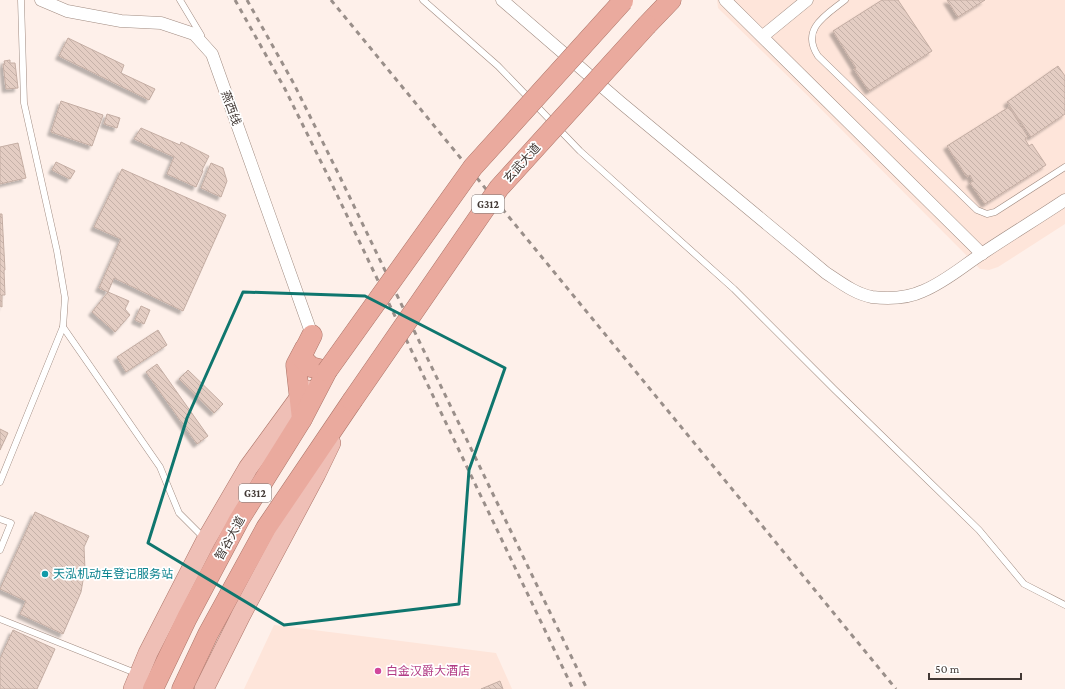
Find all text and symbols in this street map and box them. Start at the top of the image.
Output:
street label: 燕西线 [218,89,244,127]
street label: 玄武大道 [501,140,543,186]
road number: G312 [472,195,504,213]
road number: G312 [239,484,271,502]
street label: 智谷大道 [212,514,248,562]
place label: 天泓机动车登记服务站 [53,567,173,581]
marker: 天泓机动车登记服务站 [40,569,50,579]
scale bar [929,655,1021,681]
text: 50 m [935,662,960,676]
place label: 白金汉爵大酒店 [386,664,470,678]
marker: 白金汉爵大酒店 [373,666,383,676]

